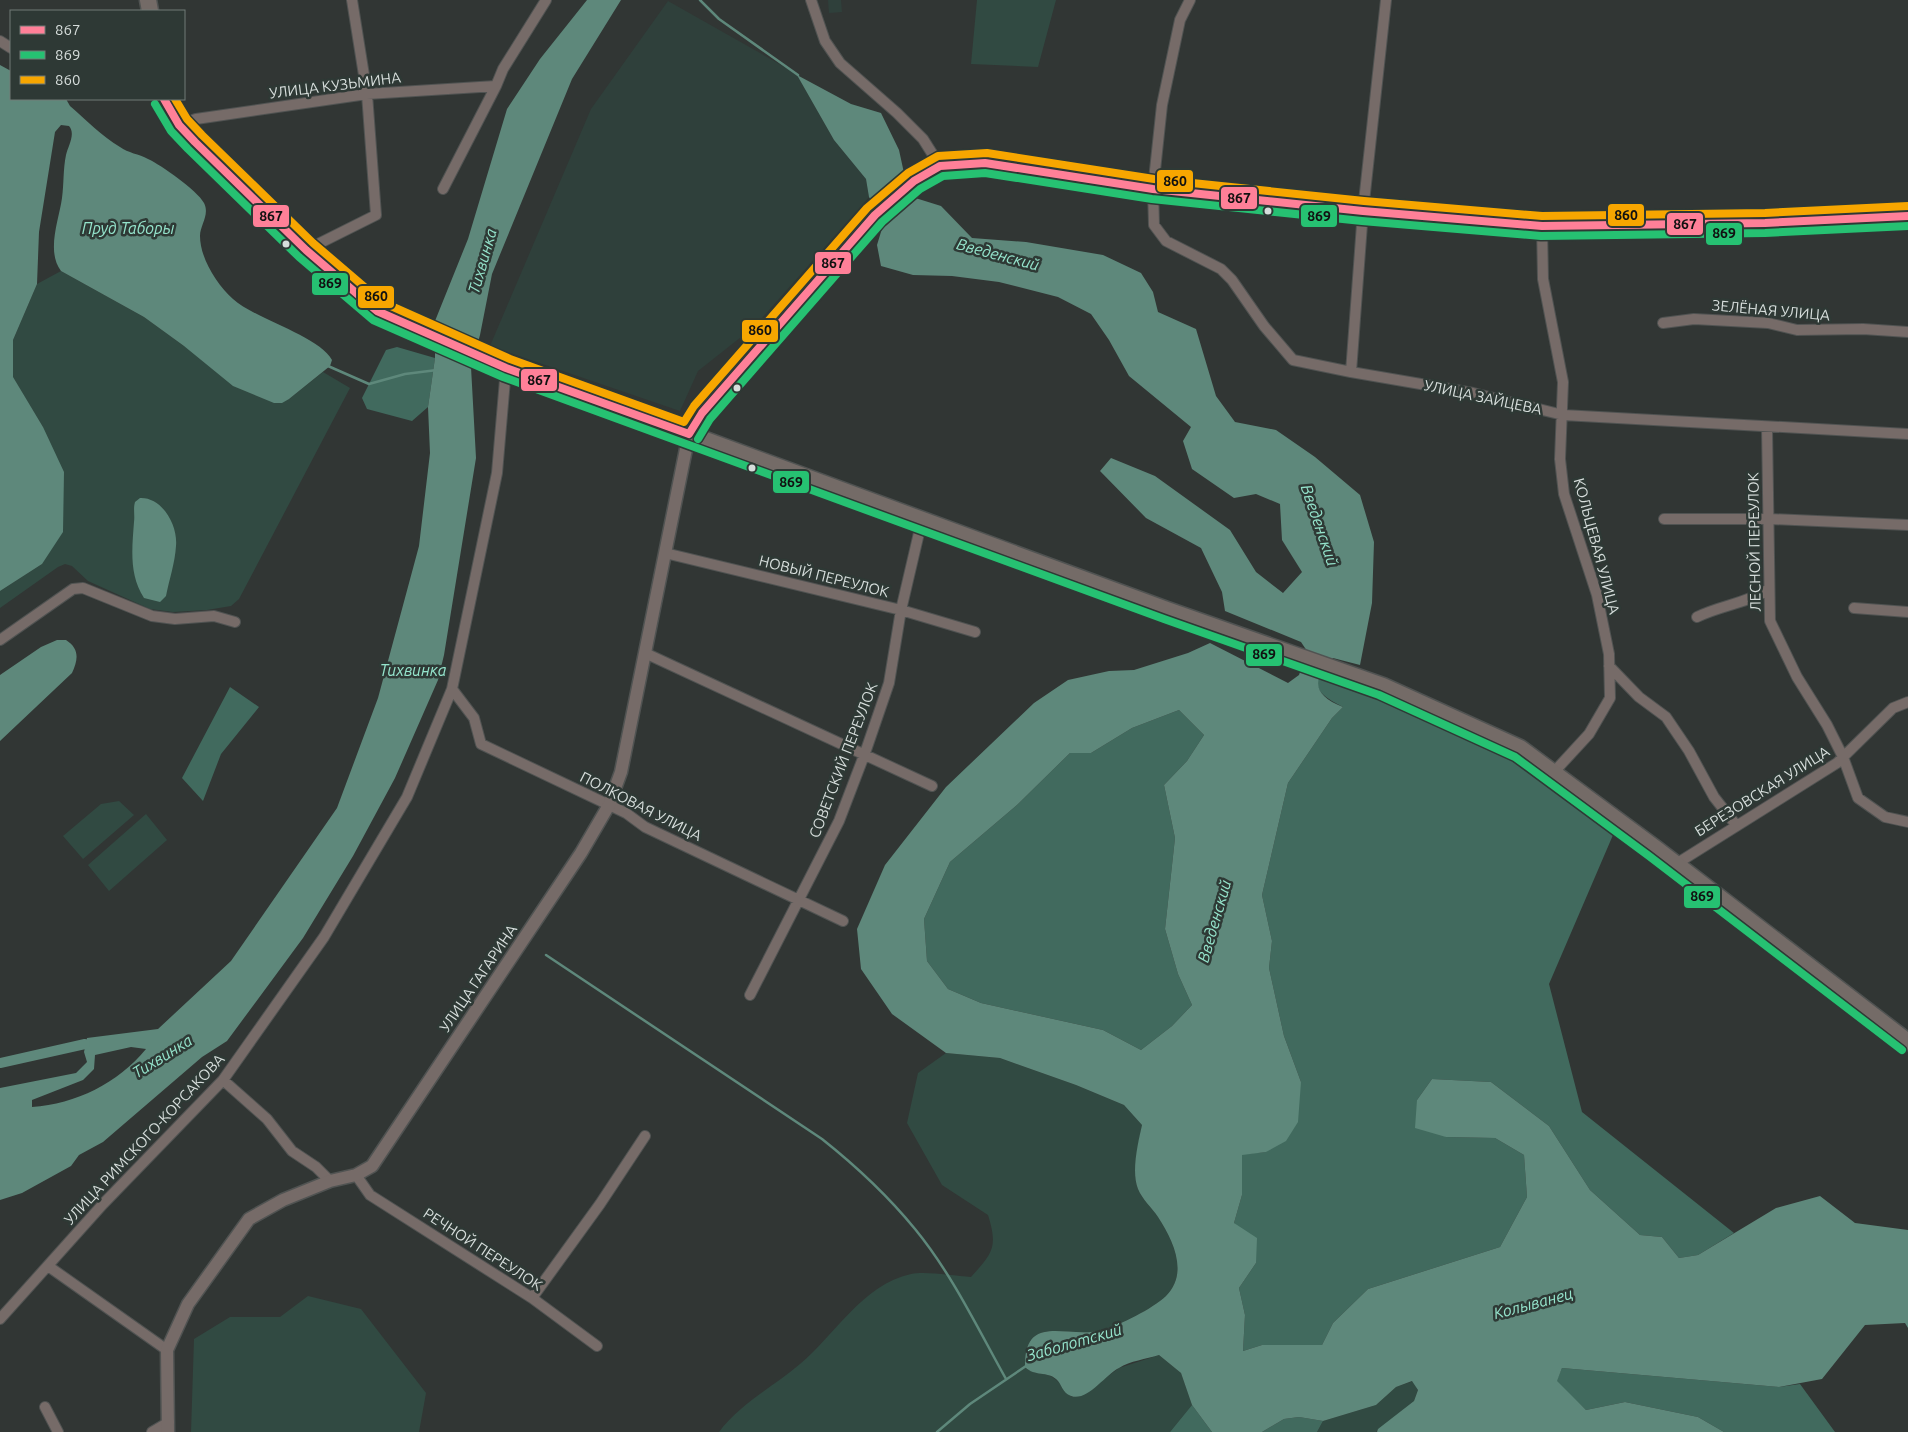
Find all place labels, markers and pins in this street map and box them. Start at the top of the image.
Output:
unlabelled marker [1263,206,1273,216]
unlabelled marker [281,239,291,249]
unlabelled marker [732,383,742,393]
unlabelled marker [747,463,757,473]

